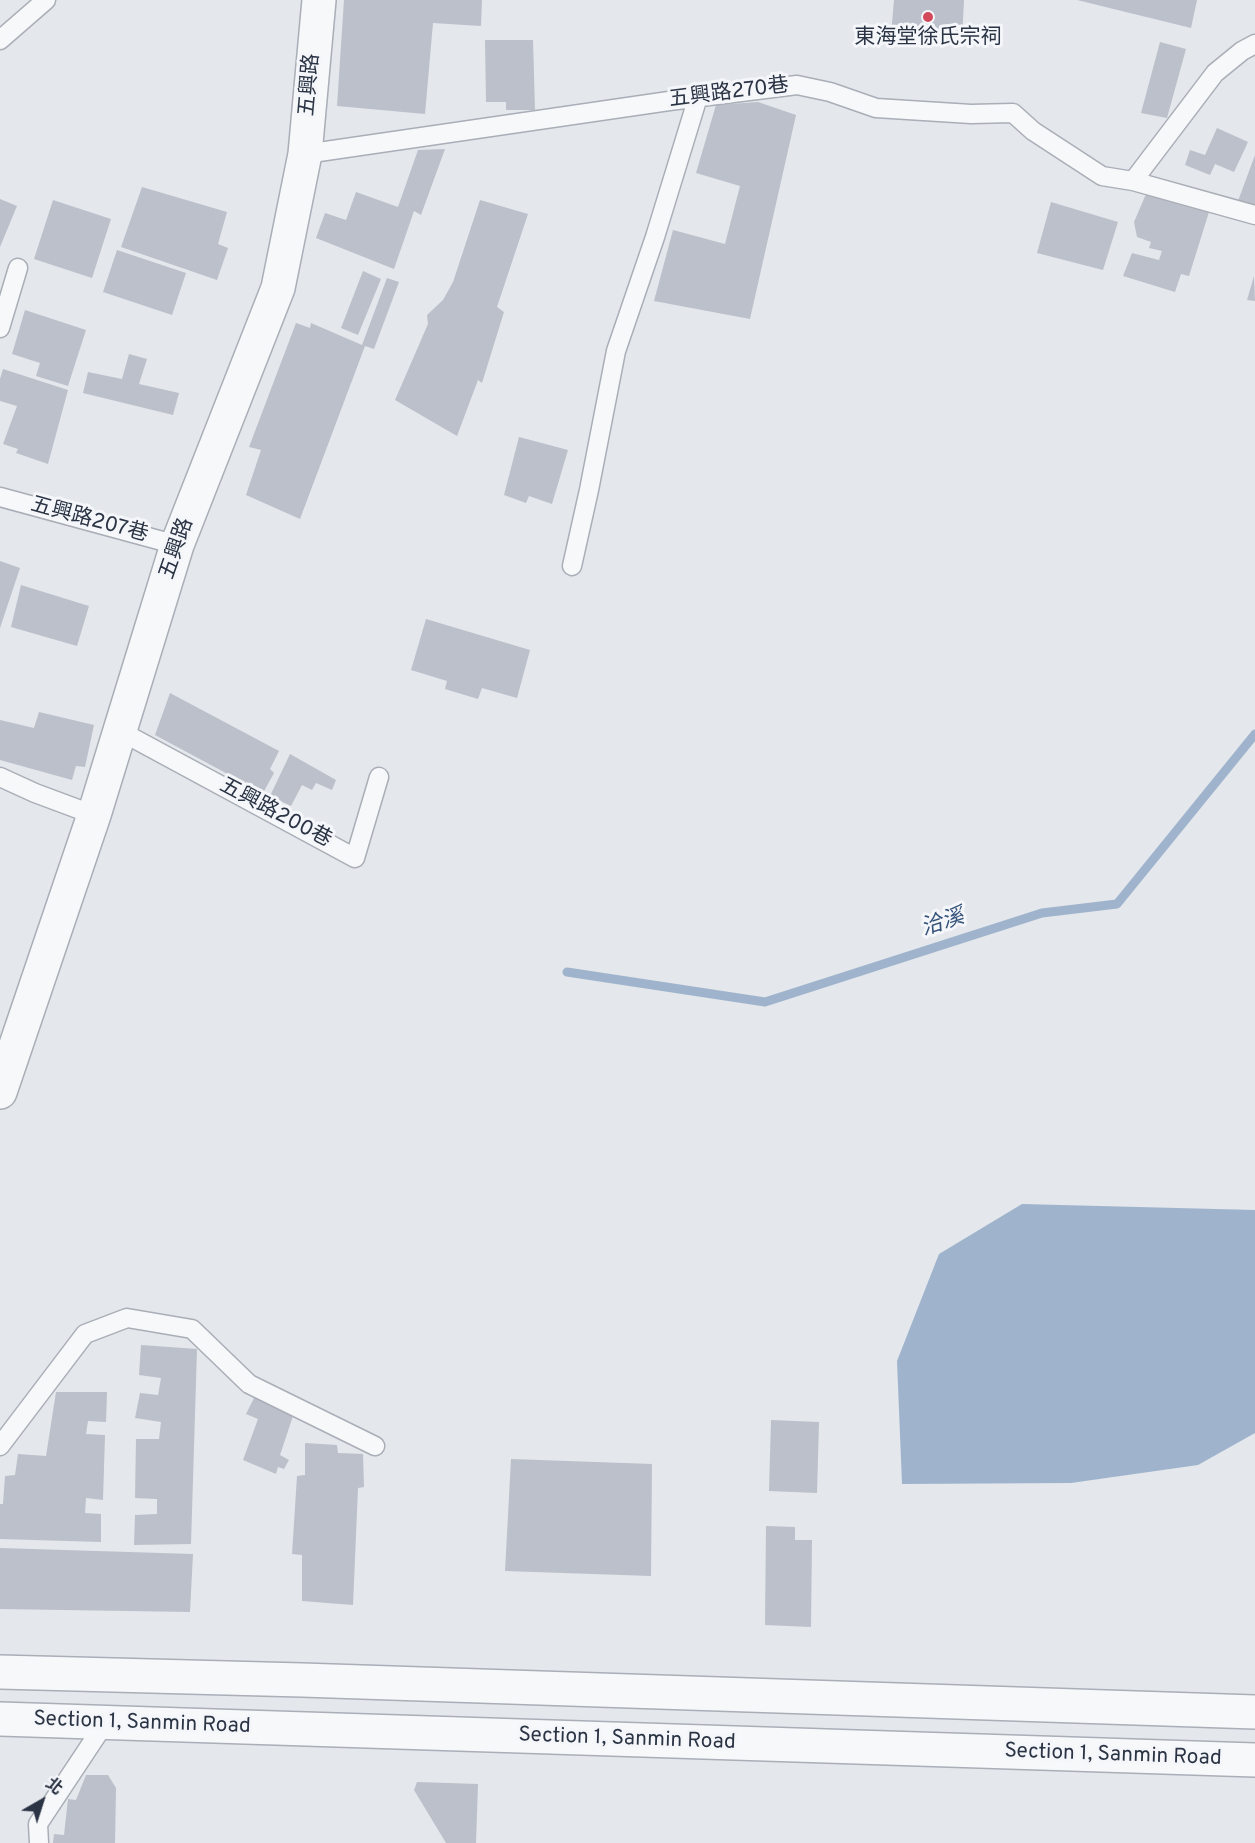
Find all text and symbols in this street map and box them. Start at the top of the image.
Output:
marker: 東海堂徐氏宗祠 [921,10,935,24]
place label: 東海堂徐氏宗祠 [855,26,1001,52]
street label: 五興路 [296,53,326,117]
street label: 五興路270巷 [668,74,790,114]
street label: 五興路207巷 [27,493,151,549]
street label: 五興路 [156,515,200,583]
street label: 五興路200巷 [214,774,336,854]
water label: 洽溪 [918,905,968,943]
street label: Section 1, Sanmin Road [33,1708,251,1740]
street label: Section 1, Sanmin Road [518,1724,736,1756]
street label: Section 1, Sanmin Road [1004,1740,1222,1772]
north arrow [12,1771,72,1831]
text: 北 [41,1774,66,1800]

